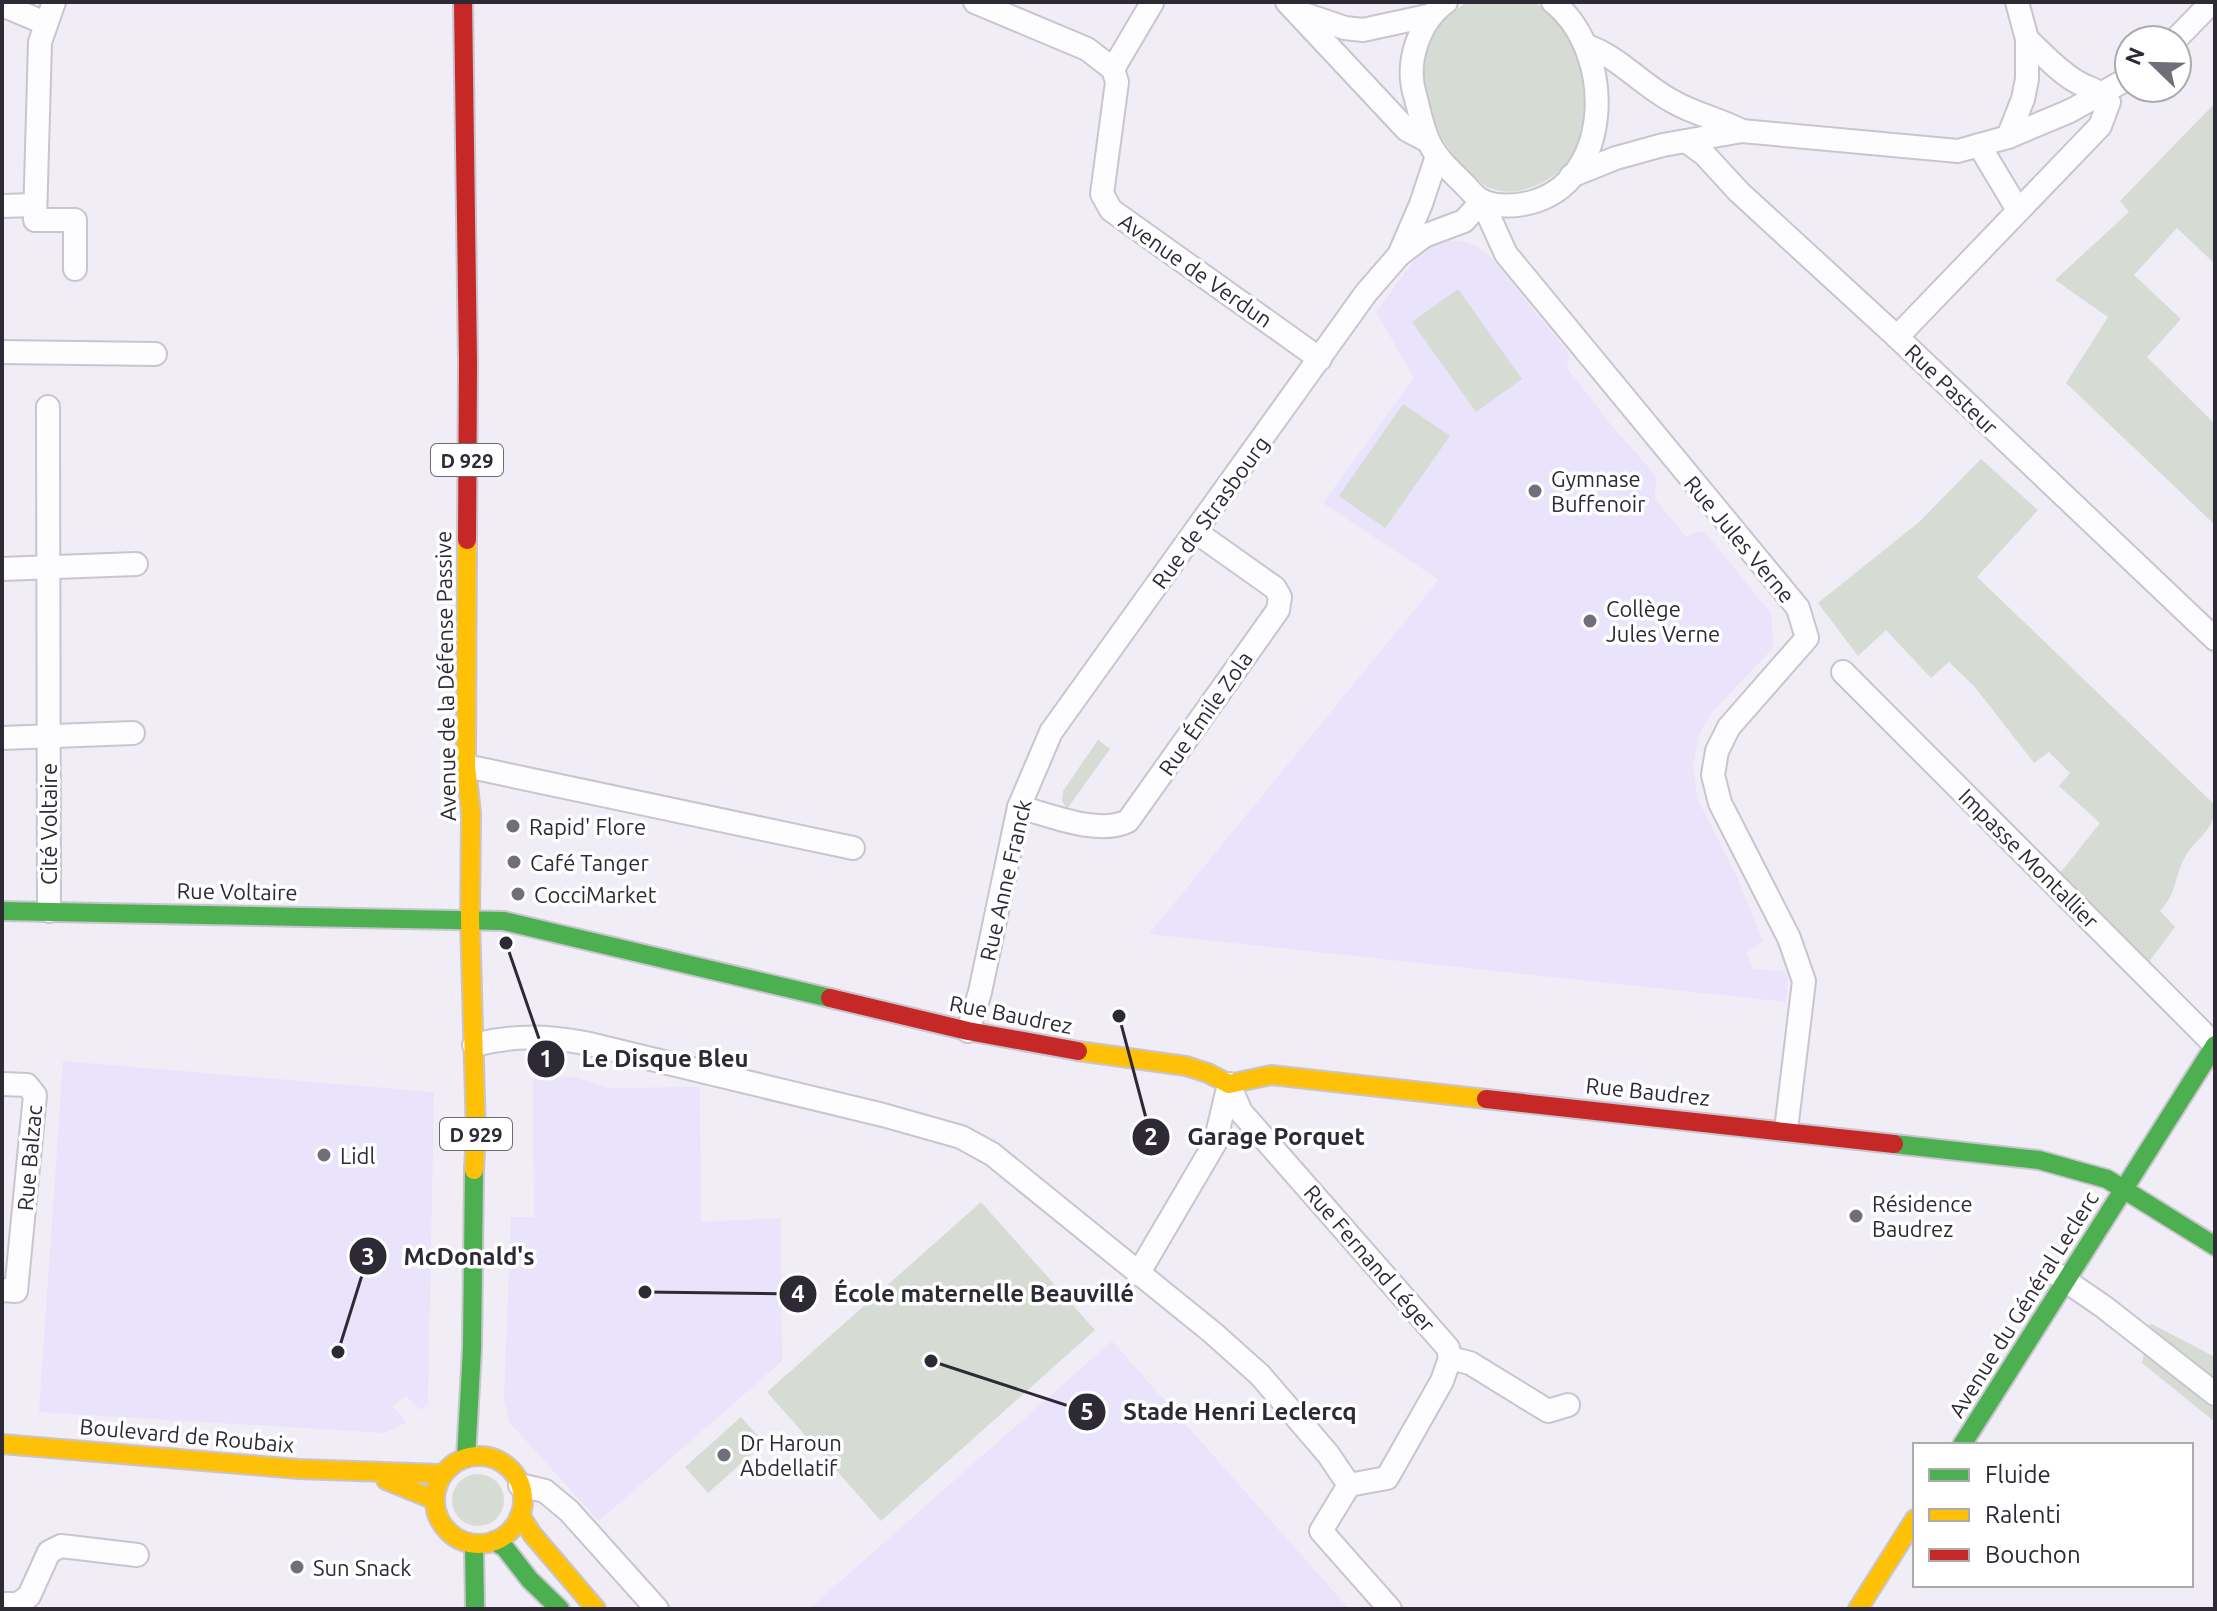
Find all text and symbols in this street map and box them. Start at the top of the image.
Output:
north arrow [2113,24,2193,104]
text: N [2119,44,2149,68]
street label: Avenue de Verdun [1115,208,1277,332]
street label: Rue Pasteur [1901,339,2004,440]
street label: Rue de Strasbourg [1146,431,1274,593]
road number: D 929 [431,444,503,476]
place label: Gymnase Buffenoir [1551,466,1646,516]
street label: Rue Jules Verne [1680,471,1800,607]
marker: Gymnase Buffenoir [1526,482,1544,500]
street label: Avenue de la Défense Passive [430,531,460,821]
place label: Collège Jules Verne [1606,596,1720,646]
marker: Collège Jules Verne [1581,612,1599,630]
street label: Rue Émile Zola [1152,646,1257,780]
street label: Cité Voltaire [36,763,61,885]
street label: Impasse Montallier [1954,783,2104,933]
street label: Rue Anne Franck [974,797,1036,963]
place label: Rapid' Flore [529,814,646,839]
marker: Rapid' Flore [504,817,522,835]
place label: Café Tanger [530,850,649,875]
marker: Café Tanger [505,853,523,871]
street label: Rue Voltaire [176,877,298,905]
place label: CocciMarket [534,882,657,907]
marker: CocciMarket [509,885,527,903]
street label: Rue Baudrez [947,990,1075,1038]
callout: Le Disque Bleu [526,1035,765,1083]
text: 1 [539,1045,553,1072]
text: Le Disque Bleu [581,1045,749,1072]
street label: Rue Baudrez [1585,1072,1711,1110]
street label: Rue Balzac [12,1104,46,1212]
callout: Garage Porquet [1131,1113,1381,1161]
road number: D 929 [440,1118,512,1150]
text: 2 [1144,1123,1158,1150]
text: Garage Porquet [1187,1123,1365,1150]
place label: Lidl [340,1143,375,1168]
marker: Lidl [315,1146,333,1164]
street label: Rue Fernand Léger [1299,1179,1441,1337]
street label: Avenue du Général Leclerc [1943,1186,2103,1422]
place label: Résidence Baudrez [1872,1191,1973,1241]
marker: Résidence Baudrez [1847,1207,1865,1225]
callout: McDonald's [348,1232,551,1280]
text: 3 [361,1243,375,1270]
text: McDonald's [403,1243,535,1270]
callout: École maternelle Beauvillé [778,1270,1150,1318]
text: École maternelle Beauvillé [834,1278,1134,1307]
text: 4 [791,1280,805,1307]
callout: Stade Henri Leclercq [1067,1388,1373,1436]
text: 5 [1080,1398,1094,1425]
text: Stade Henri Leclercq [1123,1398,1357,1425]
street label: Boulevard de Roubaix [79,1413,295,1457]
place label: Dr Haroun Abdellatif [740,1430,842,1480]
legend [1913,1443,2193,1587]
marker: Dr Haroun Abdellatif [715,1446,733,1464]
text: Fluide [1985,1461,2051,1488]
text: Ralenti [1985,1501,2061,1528]
text: Bouchon [1985,1541,2081,1568]
place label: Sun Snack [313,1555,411,1580]
marker: Sun Snack [288,1558,306,1576]

